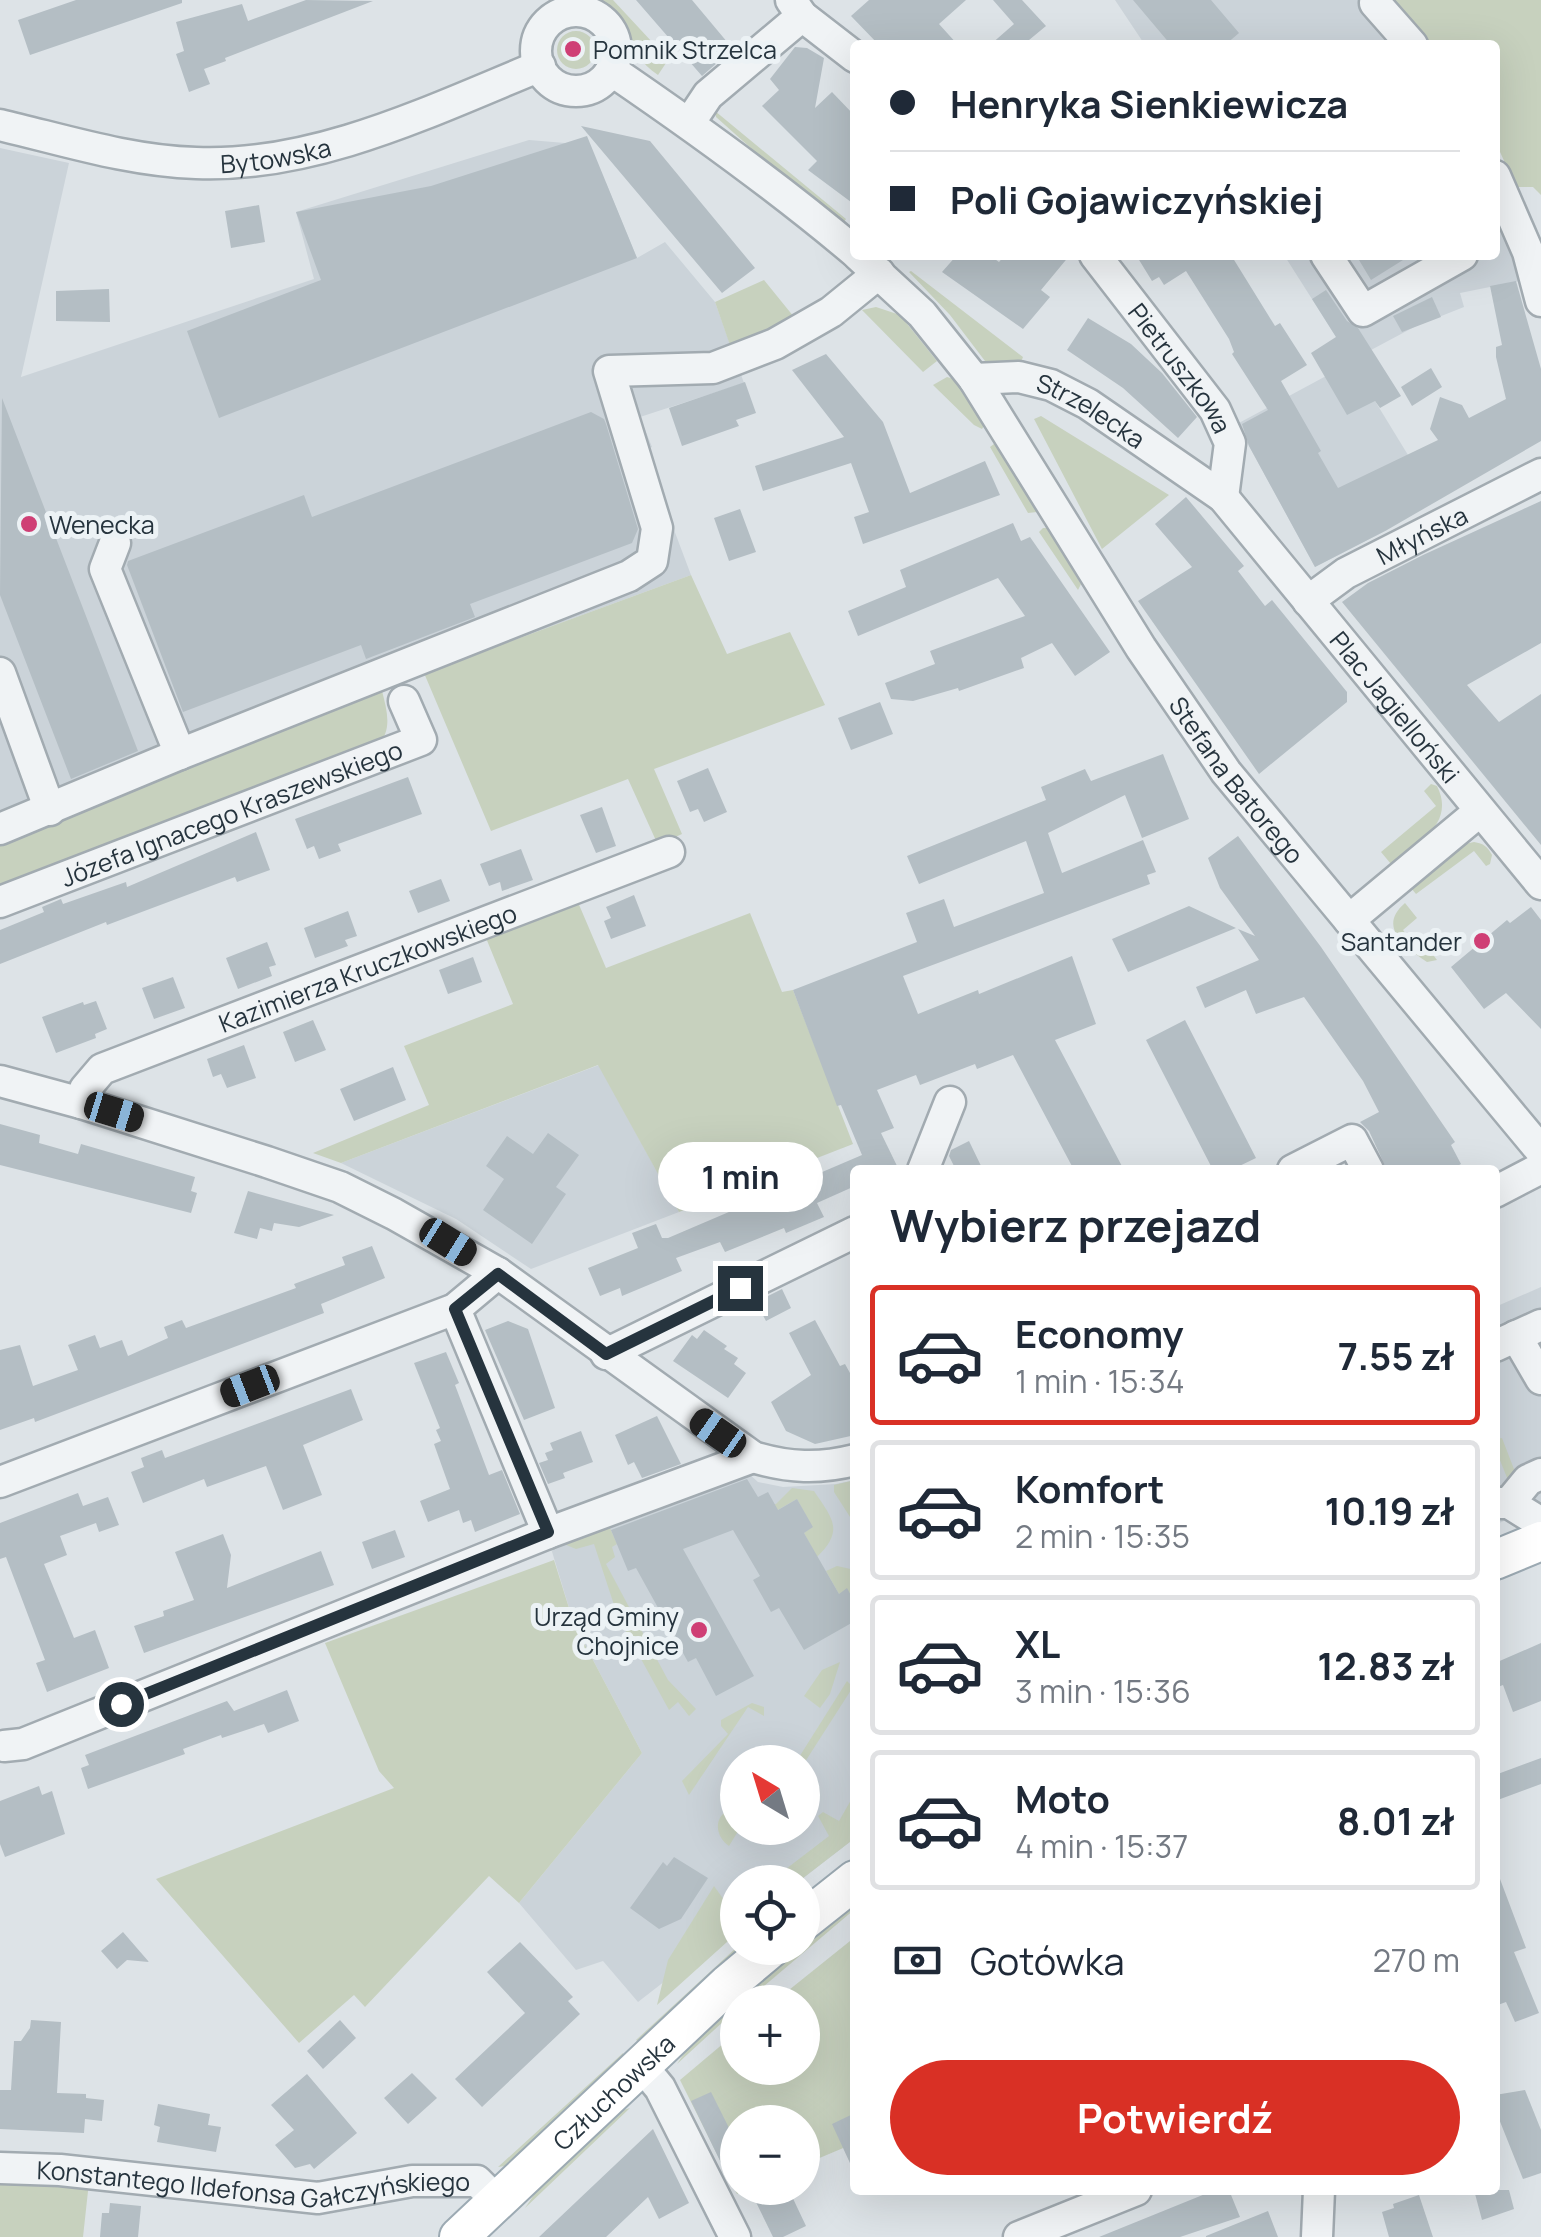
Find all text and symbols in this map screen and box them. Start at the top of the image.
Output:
place label: Pomnik Strzelca [593,32,777,67]
marker: Pomnik Strzelca [562,38,584,60]
text: Henryka Sienkiewicza [950,77,1348,129]
street label: Bytowska [219,129,334,181]
text: Poli Gojawiczyńskiej [950,173,1323,225]
street label: Pietruszkowa [1121,295,1241,438]
street label: Strzelecka [1033,365,1153,456]
street label: Młyńska [1370,497,1473,572]
place label: Wenecka [49,507,155,542]
marker: Wenecka [18,513,40,535]
street label: Plac Jagielloński [1322,623,1468,790]
street label: Stefana Batorego [1162,689,1312,871]
street label: Józefa Ignacego Kraszewskiego [56,731,407,895]
street label: Kazimierza Kruczkowskiego [213,895,521,1040]
place label: Santander [1341,924,1462,959]
marker: Santander [1471,930,1493,952]
car [81,1089,147,1135]
callout: 1 min [658,1143,822,1213]
text: 1 min [701,1155,780,1199]
text: Wybierz przejazd [890,1194,1261,1256]
car [415,1213,481,1271]
route end [718,1266,763,1311]
text: Economy [1015,1307,1184,1359]
icon: car [895,1310,985,1400]
text: 7.55 zł [1338,1329,1455,1381]
text: 1 min · 15:34 [1015,1359,1185,1403]
car [217,1361,283,1411]
car [685,1404,751,1462]
text: Komfort [1015,1462,1164,1514]
icon: car [895,1465,985,1555]
text: 10.19 zł [1325,1484,1455,1536]
text: 2 min · 15:35 [1015,1514,1190,1558]
place label: Urząd Gminy Chojnice [534,1599,679,1663]
text: XL [1015,1617,1060,1669]
marker: Urząd Gminy Chojnice [688,1619,710,1641]
icon: car [895,1620,985,1710]
text: 12.83 zł [1317,1639,1455,1691]
text: 3 min · 15:36 [1015,1669,1191,1713]
route start [99,1682,144,1727]
north arrow [720,1745,820,1845]
map controls [720,1745,820,2205]
text: Moto [1015,1772,1110,1824]
icon: car [895,1775,985,1865]
text: 8.01 zł [1337,1794,1455,1846]
text: 4 min · 15:37 [1015,1824,1188,1868]
button: locate [720,1865,820,1965]
icon: cash [890,1933,945,1988]
text: Gotówka [970,1934,1125,1986]
text: 270 m [1373,1938,1460,1982]
button: + [720,1985,820,2085]
street label: Człuchowska [545,2026,682,2158]
button: Potwierdź [890,2060,1460,2175]
button: − [720,2105,820,2205]
street label: Konstantego Ildefonsa Gałczyńskiego [36,2152,470,2215]

